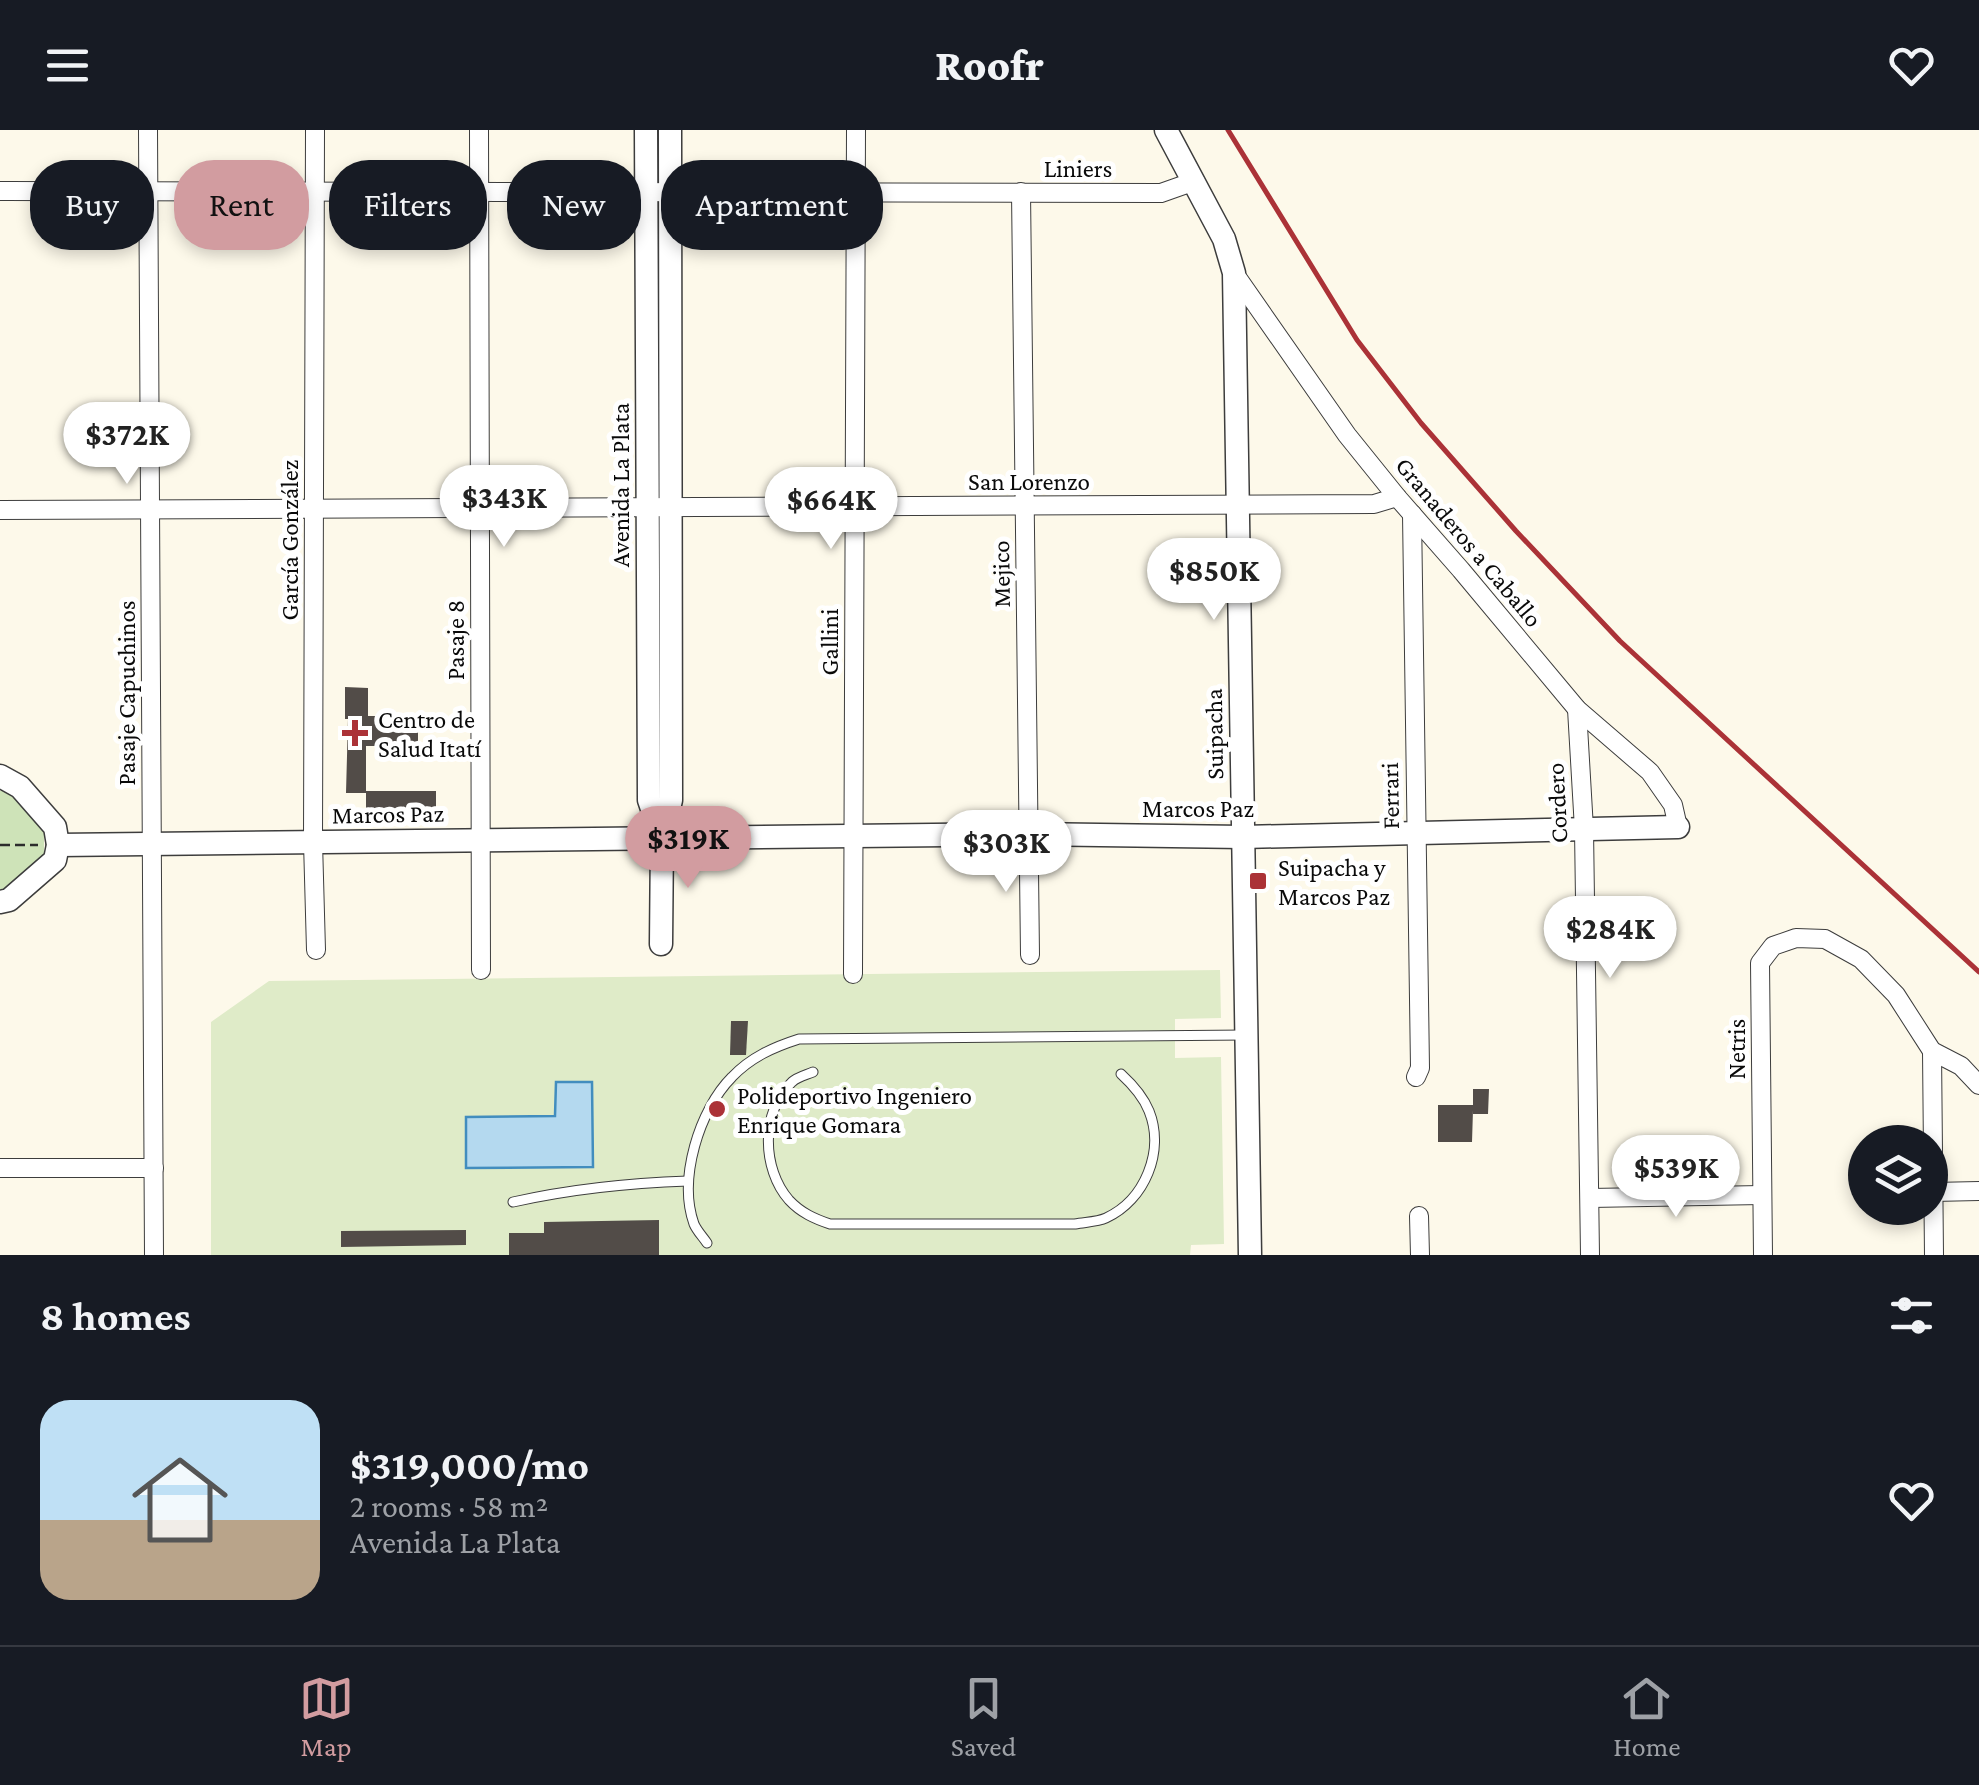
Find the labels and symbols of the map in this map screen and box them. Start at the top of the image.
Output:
street label: Liniers [1044,155,1112,182]
pin: $372K [57,402,197,487]
street label: Avenida La Plata [607,402,634,567]
street label: Granaderos a Caballo [1390,452,1548,632]
street label: García González [276,460,303,620]
pin: $343K [434,465,574,550]
pin: $664K [761,467,901,552]
street label: San Lorenzo [968,468,1090,495]
pin: $850K [1144,538,1284,623]
street label: Mejico [987,540,1016,608]
street label: Pasaje Capuchinos [113,600,141,786]
street label: Pasaje 8 [442,600,470,680]
street label: Gallini [816,608,843,676]
street label: Suipacha [1200,688,1229,780]
place label: Centro de Salud Itatí [378,706,483,762]
marker: Centro de Salud Itatí [342,720,368,746]
street label: Ferrari [1376,762,1404,830]
street label: Cordero [1541,762,1573,844]
street label: Marcos Paz [1142,795,1254,822]
street label: Marcos Paz [332,800,444,828]
pin: $319K [618,806,758,891]
pin: $303K [936,810,1076,895]
place label: Suipacha y Marcos Paz [1278,854,1390,910]
marker: Suipacha y Marcos Paz [1247,870,1269,892]
pin: $284K [1540,896,1680,981]
street label: Netris [1723,1019,1750,1079]
place label: Polideportivo Ingeniero Enrique Gomara [737,1082,972,1139]
marker: Polideportivo Ingeniero Enrique Gomara [706,1098,728,1120]
pin: $539K [1606,1135,1746,1220]

